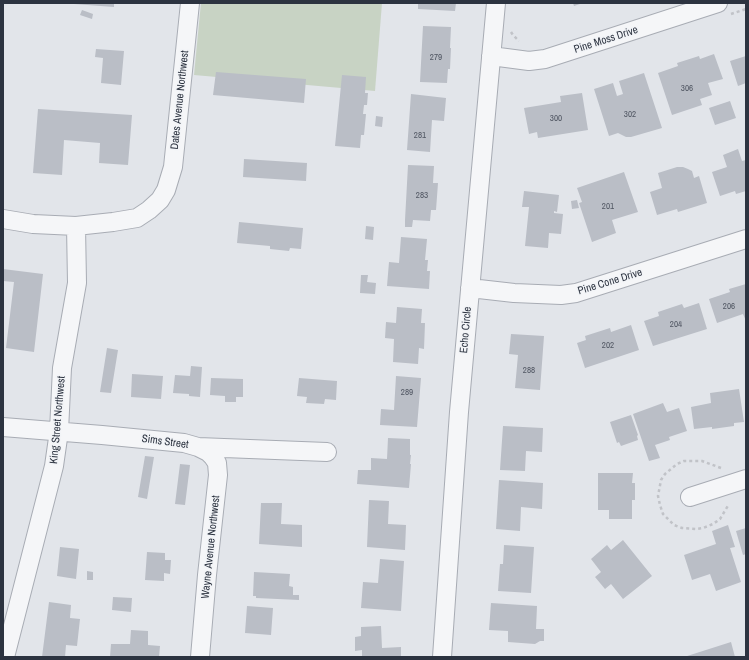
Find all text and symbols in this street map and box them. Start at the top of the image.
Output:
street label: Pine Moss Drive [572,23,640,57]
street label: Dates Avenue Northwest [168,50,192,150]
house number: 279 [430,53,442,63]
house number: 306 [681,84,693,94]
house number: 302 [624,110,636,120]
house number: 300 [550,114,562,124]
house number: 281 [414,131,426,141]
house number: 283 [416,191,428,201]
house number: 201 [602,202,614,212]
street label: Pine Cone Drive [576,266,644,298]
house number: 206 [723,302,735,312]
street label: Echo Circle [457,306,475,354]
house number: 204 [670,320,682,330]
house number: 202 [602,341,614,351]
house number: 288 [523,366,535,376]
street label: King Street Northwest [48,375,68,465]
house number: 289 [401,388,413,398]
street label: Sims Street [141,432,189,452]
street label: Wayne Avenue Northwest [199,495,223,599]

